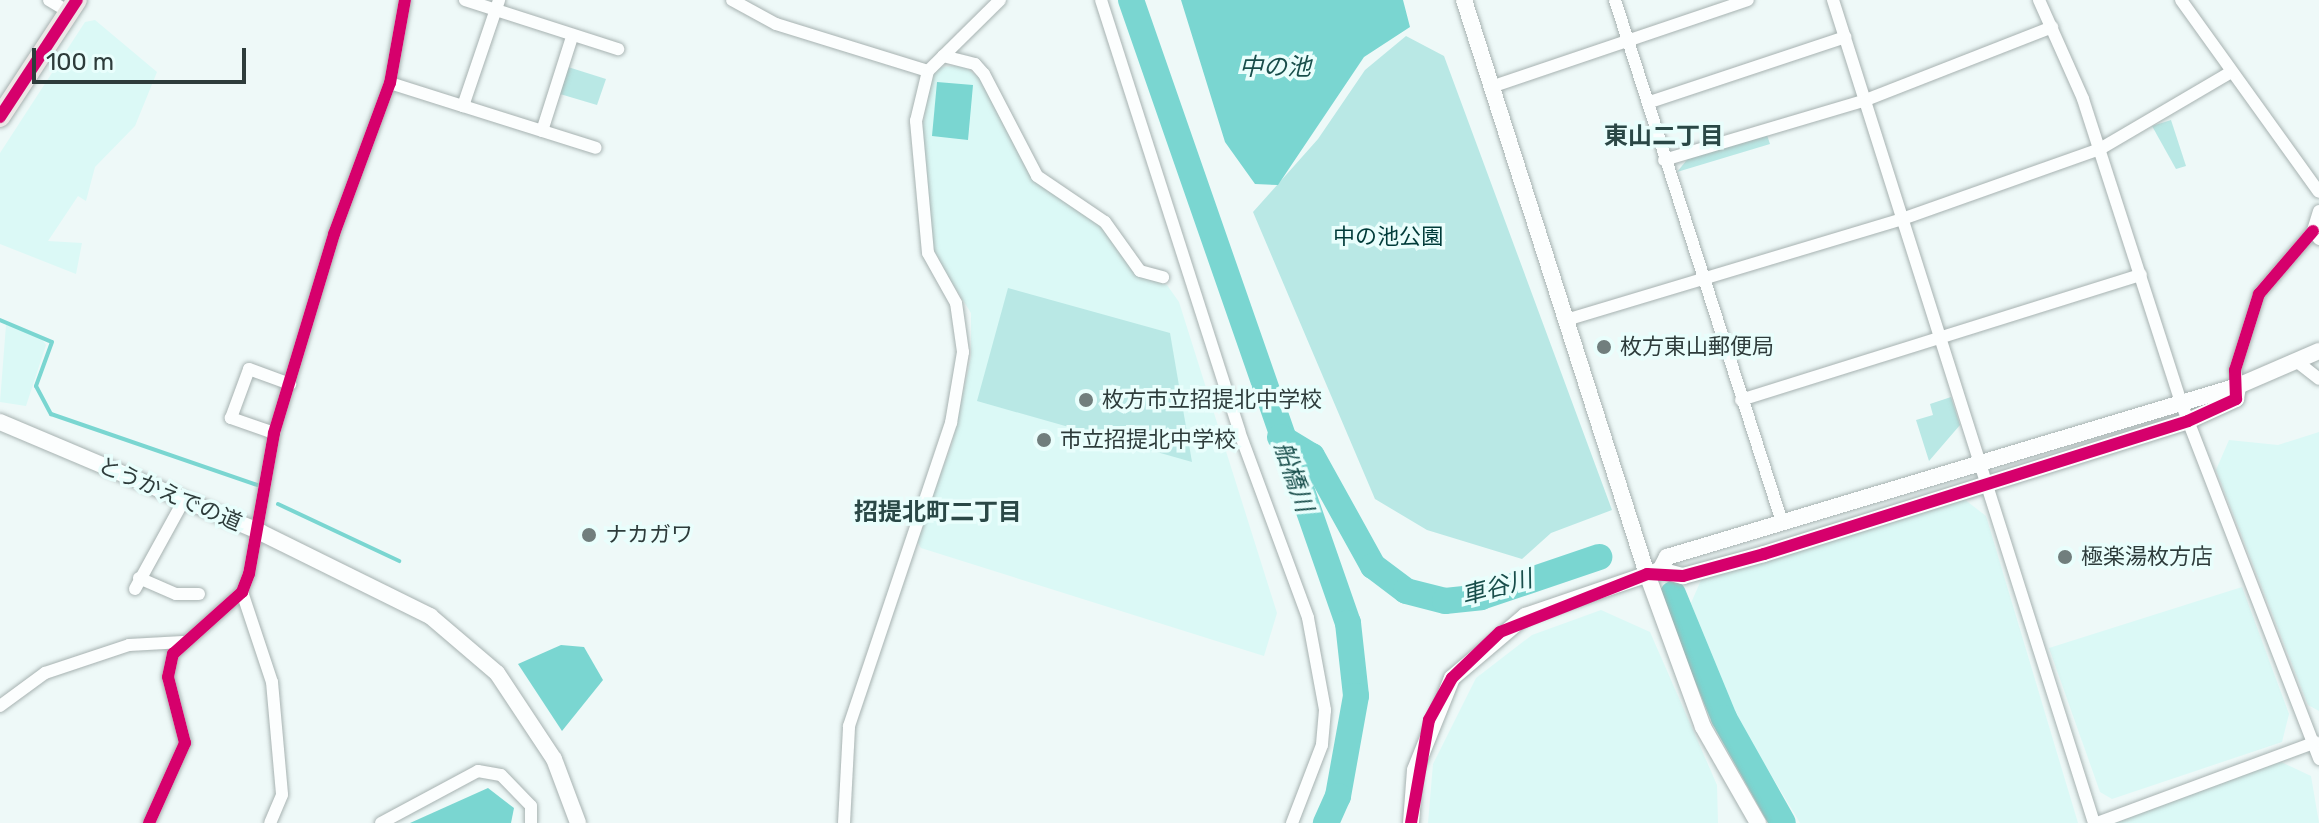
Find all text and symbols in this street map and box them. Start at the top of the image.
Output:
scale bar [36,32,250,82]
text: 100 m [46,48,114,76]
water label: 中の池 [1239,54,1311,82]
district label: 東山二丁目 [1604,123,1724,151]
park label: 中の池公園 [1333,224,1443,250]
place label: 枚方東山郵便局 [1620,334,1774,360]
marker: 枚方東山郵便局 [1595,338,1613,356]
place label: 枚方市立招提北中学校 [1102,387,1322,413]
marker: 枚方市立招提北中学校 [1077,391,1095,409]
place label: 市立招提北中学校 [1060,427,1236,453]
marker: 市立招提北中学校 [1035,431,1053,449]
water label: 船橋川 [1268,438,1318,516]
street label: とうかえでの道 [94,452,246,536]
district label: 招提北町二丁目 [854,499,1022,527]
place label: ナカガワ [605,522,693,548]
marker: ナカガワ [580,526,598,544]
place label: 極楽湯枚方店 [2081,544,2213,570]
marker: 極楽湯枚方店 [2056,548,2074,566]
water label: 車谷川 [1458,565,1536,611]

